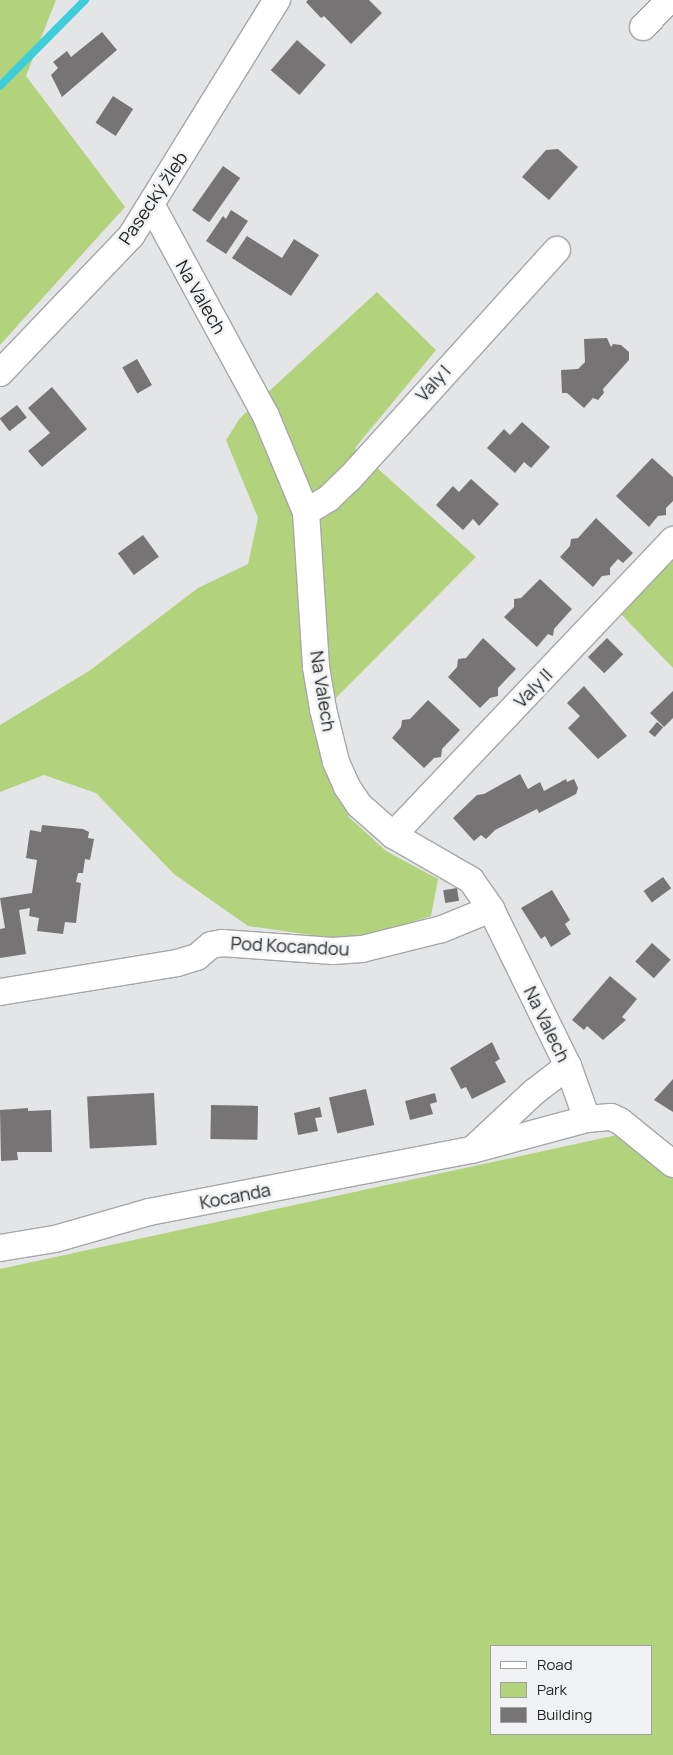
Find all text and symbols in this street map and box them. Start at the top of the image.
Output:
street label: Pasecký žleb [114,147,192,249]
street label: Na Valech [171,256,231,338]
street label: Valy I [411,360,455,406]
street label: Na Valech [306,649,340,733]
street label: Valy II [509,664,557,712]
street label: Pod Kocandou [230,932,350,960]
street label: Na Valech [519,983,575,1065]
street label: Kocanda [198,1179,272,1213]
legend [490,1645,653,1735]
text: Road [537,1654,573,1675]
text: Park [537,1679,567,1700]
text: Building [537,1704,592,1725]

